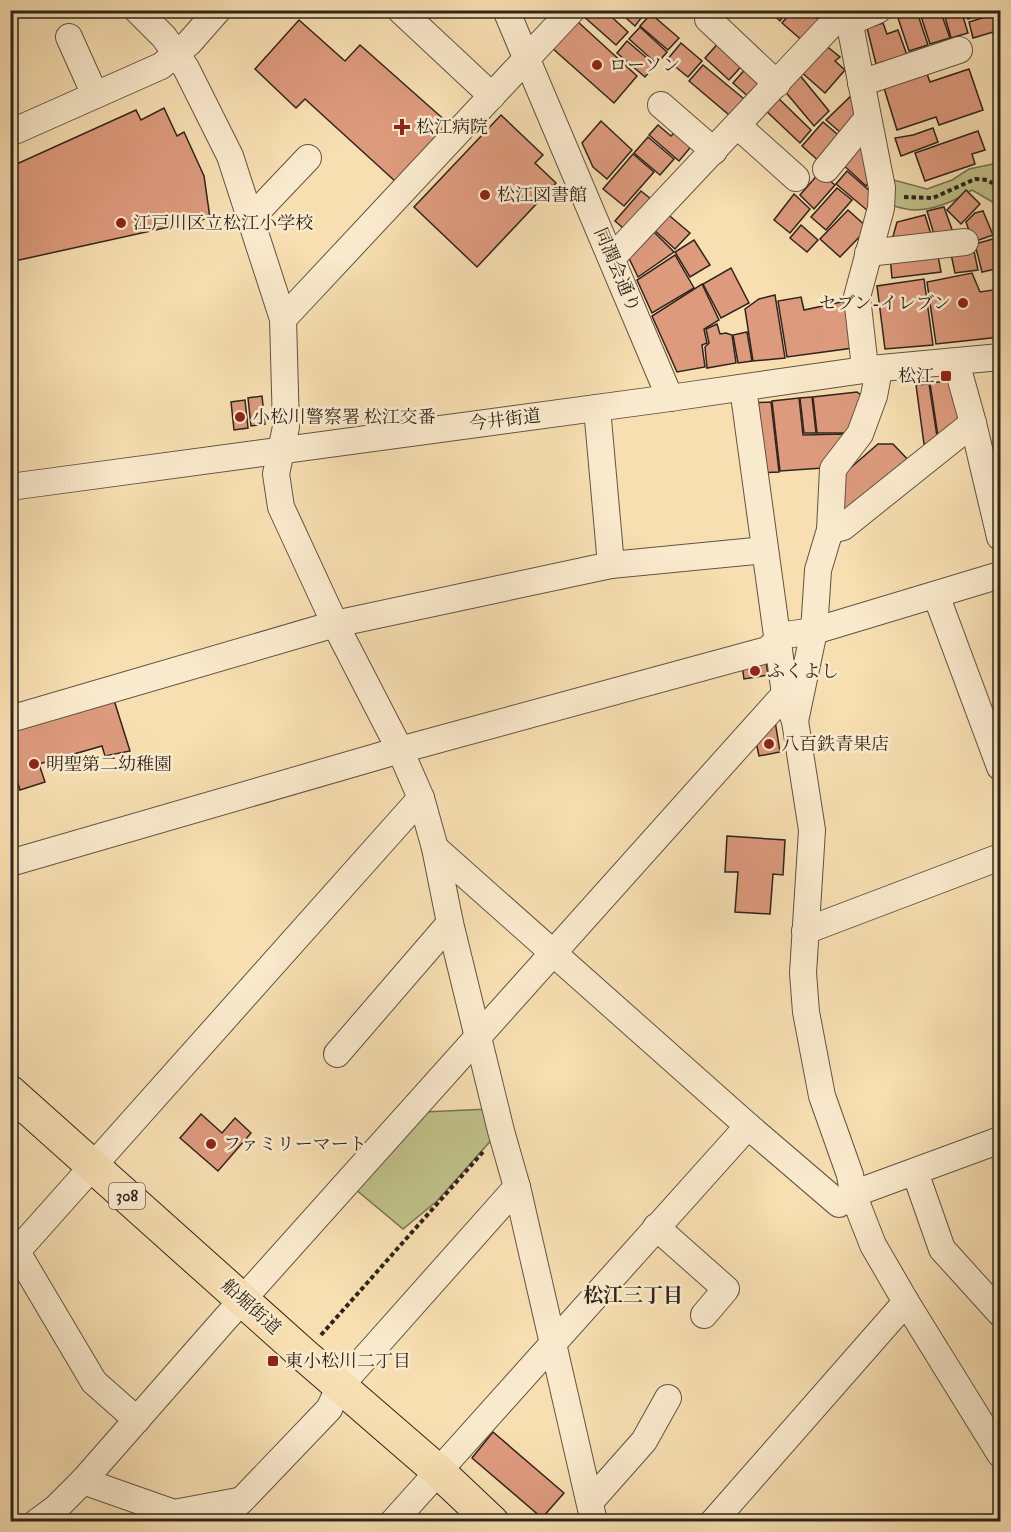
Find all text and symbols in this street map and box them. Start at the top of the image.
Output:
place label: ローソン [609,54,680,77]
marker: ローソン [590,58,604,72]
place label: 松江病院 [416,116,488,139]
marker: 松江病院 [393,118,411,136]
place label: 松江図書館 [497,184,587,207]
marker: 松江図書館 [478,188,492,202]
place label: 江戸川区立松江小学校 [133,212,313,235]
marker: 江戸川区立松江小学校 [114,216,128,230]
street label: 同潤会通り [589,224,645,316]
place label: セブン-イレブン [819,292,951,315]
marker: セブン-イレブン [956,296,970,310]
place label: 松江 [898,365,934,388]
marker: 松江 [939,369,953,383]
street label: 今井街道 [468,404,542,436]
place label: 小松川警察署 松江交番 [252,406,436,429]
marker: 小松川警察署 松江交番 [233,410,247,424]
place label: ふくよし [767,660,839,683]
marker: ふくよし [748,664,762,678]
place label: 八百鉄青果店 [781,733,889,756]
marker: 八百鉄青果店 [762,737,776,751]
place label: 明聖第二幼稚園 [46,753,172,776]
marker: 明聖第二幼稚園 [27,757,41,771]
place label: ファミリーマート [223,1133,367,1156]
marker: ファミリーマート [204,1137,218,1151]
road number: 308 [109,1183,145,1209]
street label: 船堀街道 [217,1274,285,1340]
district label: 松江三丁目 [583,1283,683,1308]
place label: 東小松川二丁目 [285,1350,411,1373]
marker: 東小松川二丁目 [266,1354,280,1368]

